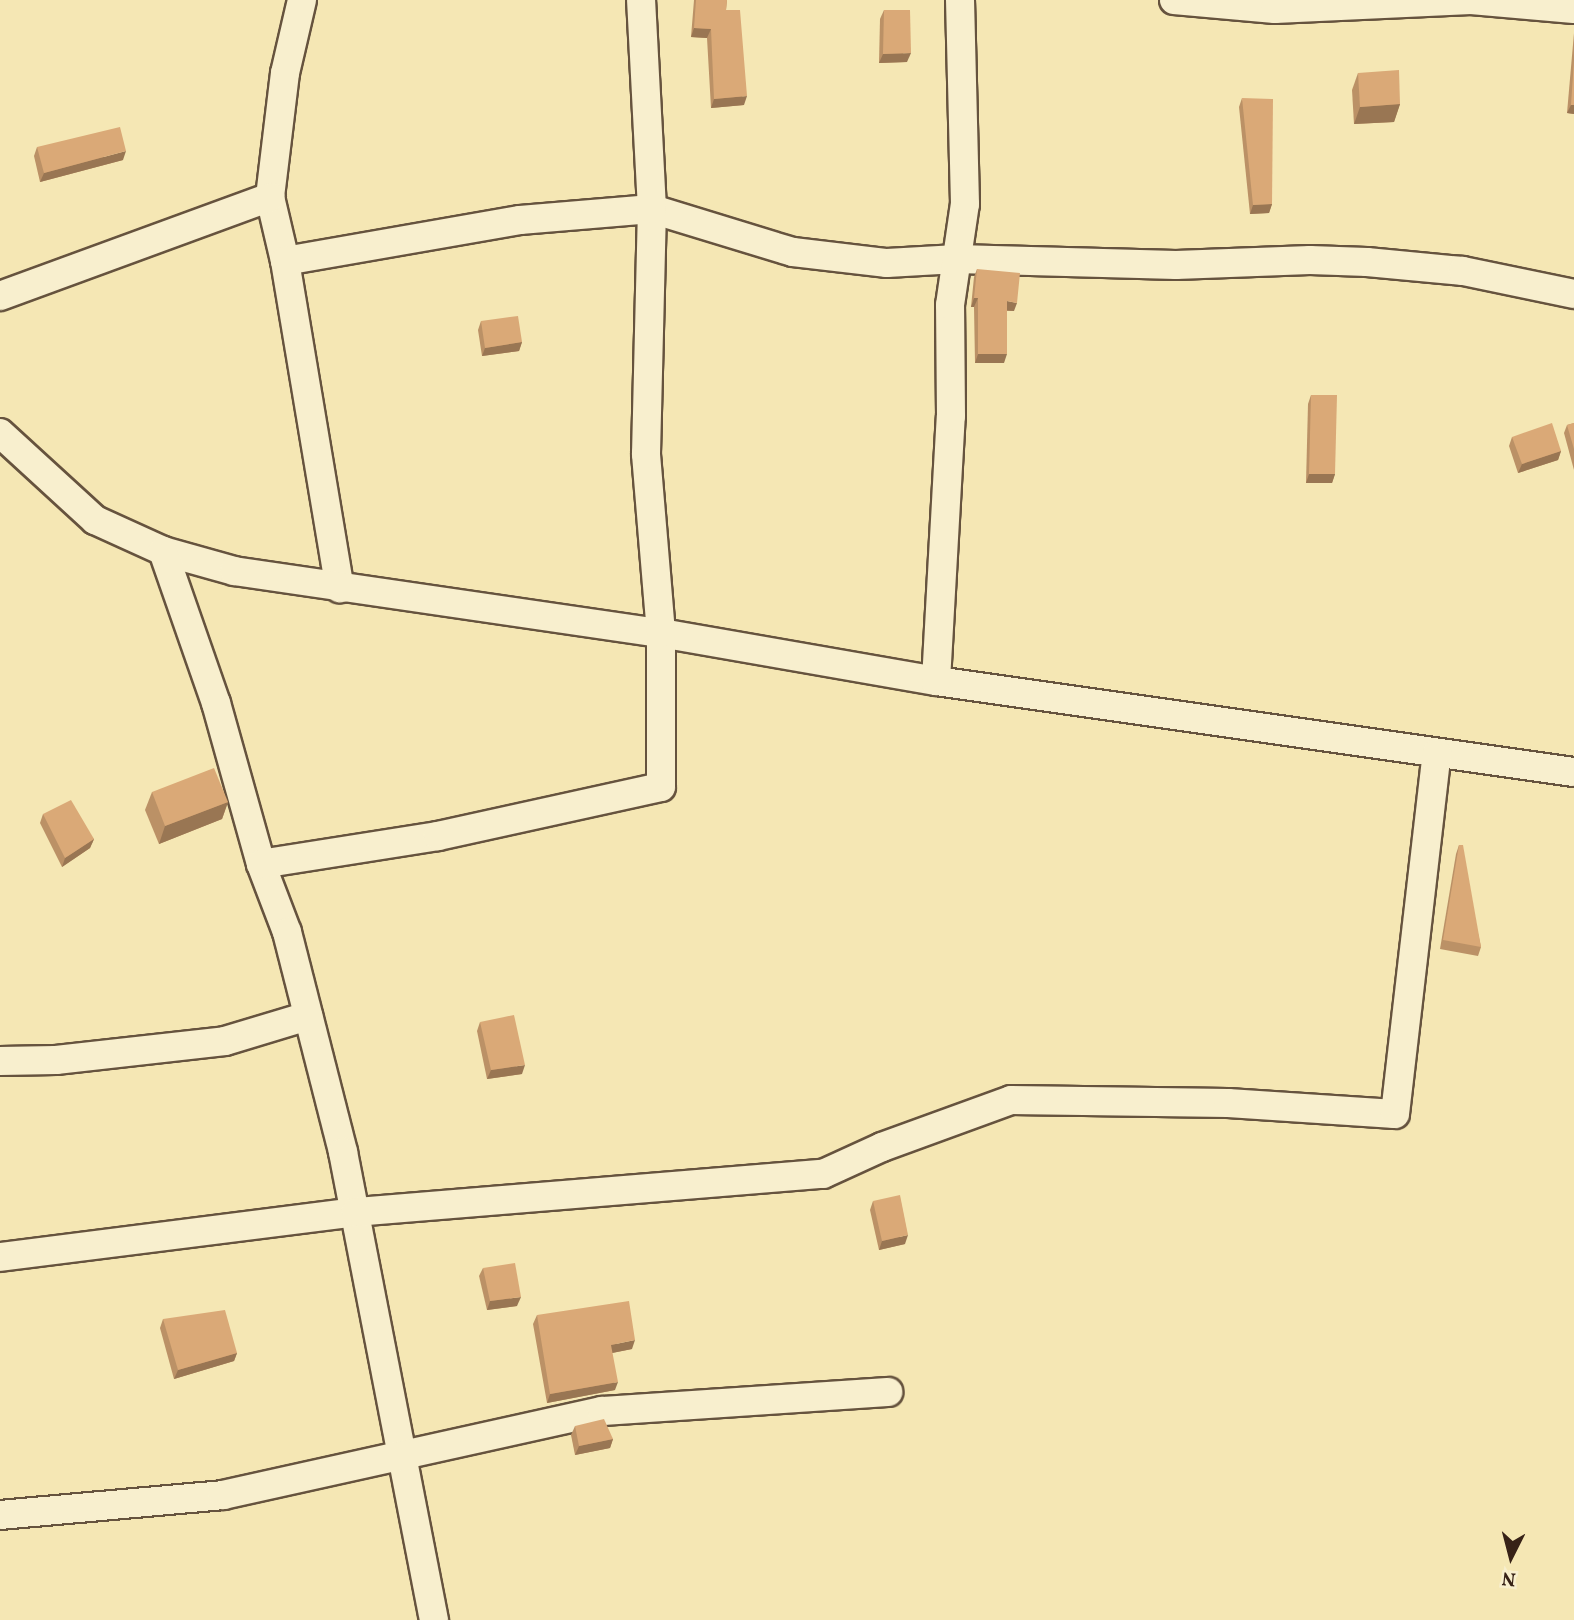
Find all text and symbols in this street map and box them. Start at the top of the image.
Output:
north arrow [1476,1522,1546,1592]
text: N [1501,1564,1517,1592]

